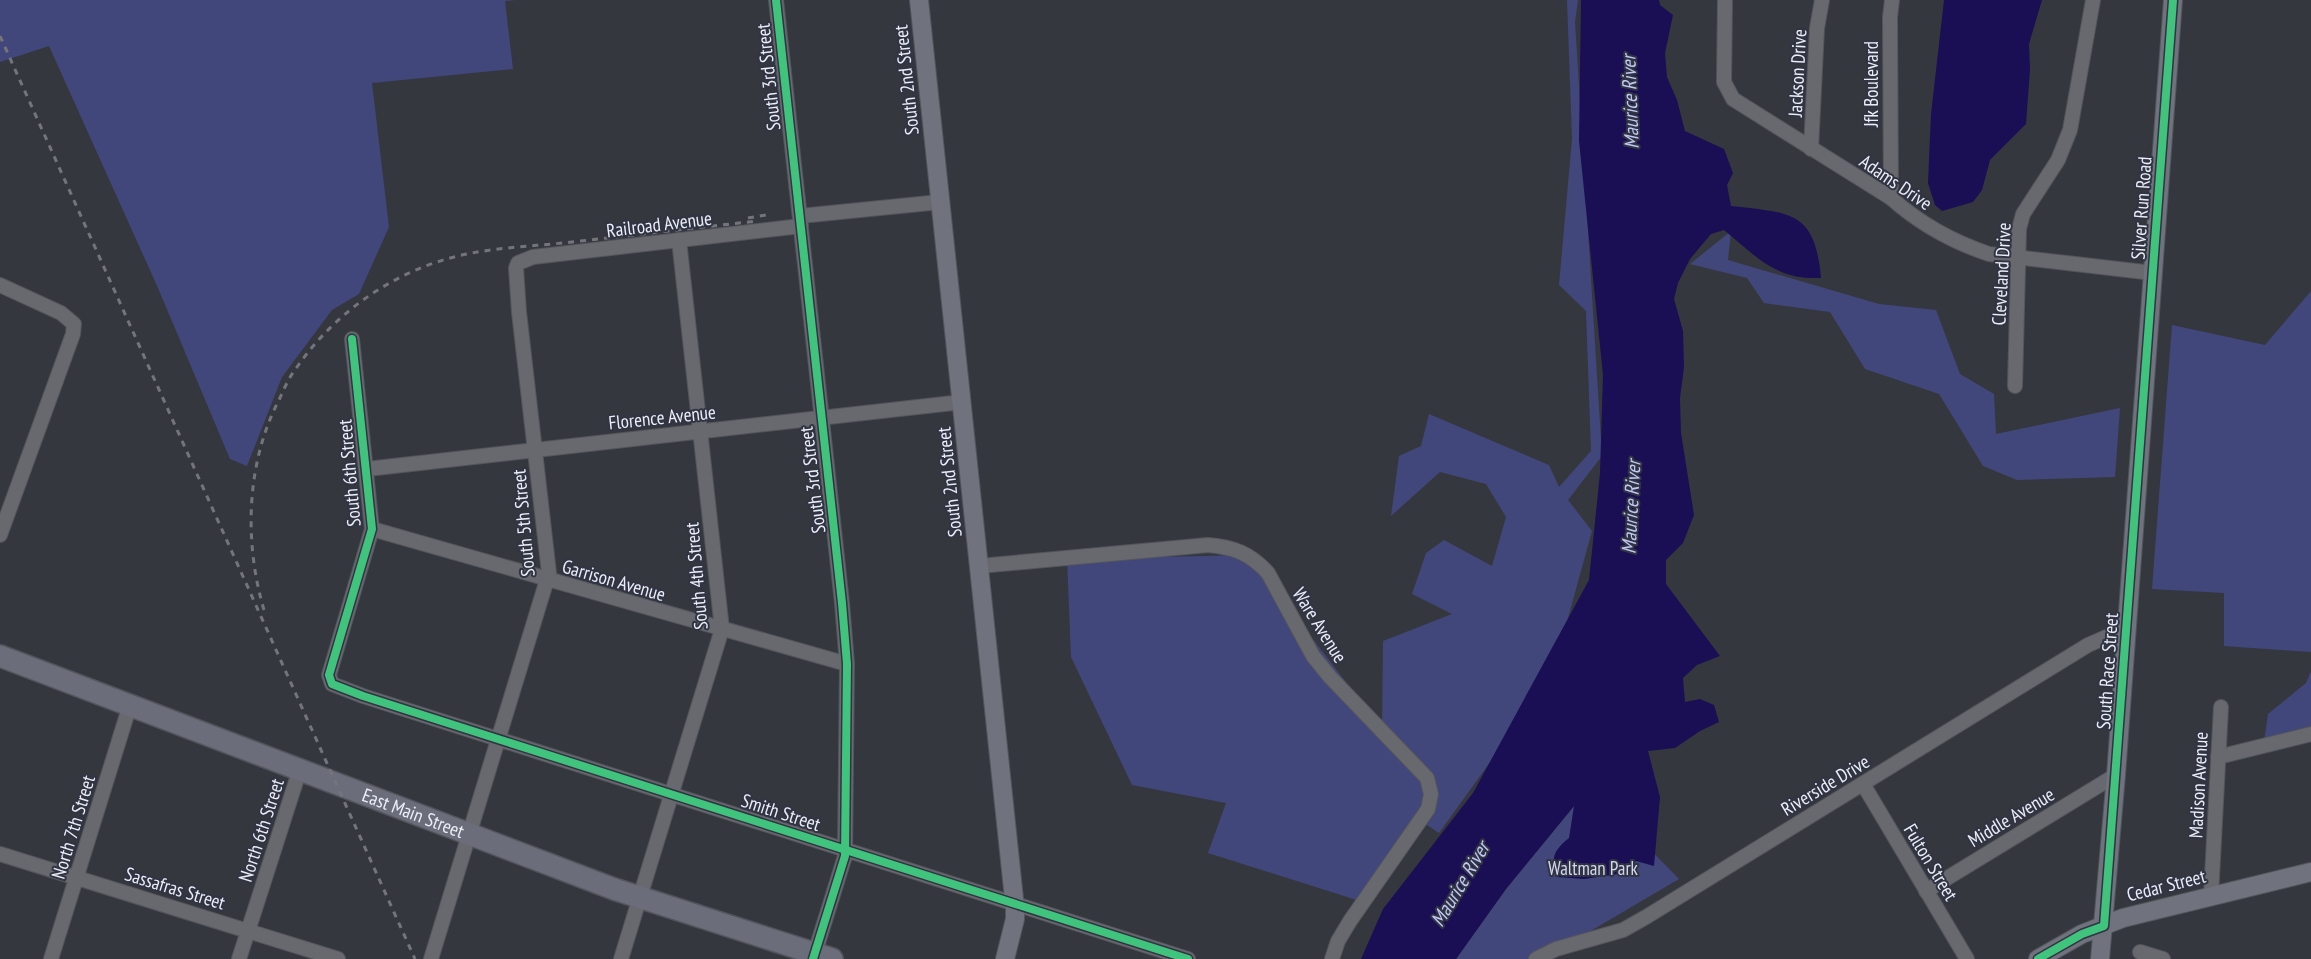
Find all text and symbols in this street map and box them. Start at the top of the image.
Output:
street label: South 3rd Street [750,22,786,132]
street label: South 2nd Street [888,23,924,136]
street label: Jackson Drive [1783,28,1811,118]
street label: Jfk Boulevard [1859,41,1883,128]
water label: Maurice River [1615,52,1645,149]
street label: Adams Drive [1855,149,1937,215]
street label: Silver Run Road [2125,156,2157,260]
street label: Railroad Avenue [605,206,713,242]
street label: Cleveland Drive [1986,222,2016,326]
street label: Florence Avenue [607,399,717,435]
street label: South 6th Street [332,418,366,528]
street label: South 3rd Street [793,424,830,535]
street label: South 2nd Street [931,425,967,538]
water label: Maurice River [1616,457,1647,555]
street label: South 5th Street [506,468,540,578]
street label: South 4th Street [679,521,713,631]
street label: Garrison Avenue [560,554,668,606]
street label: Ware Avenue [1287,583,1353,667]
street label: South Race Street [2091,611,2123,730]
street label: Madison Avenue [2183,731,2213,839]
street label: Riverside Drive [1776,749,1874,821]
street label: North 7th Street [46,772,100,882]
street label: North 6th Street [233,775,289,885]
street label: Middle Avenue [1963,782,2059,852]
street label: East Main Street [359,783,468,843]
street label: Smith Street [738,788,824,836]
street label: Fulton Street [1899,819,1964,905]
water label: Maurice River [1425,835,1497,931]
park label: Waltman Park [1548,856,1639,880]
street label: Sassafras Street [122,861,229,915]
street label: Cedar Street [2124,863,2209,906]

